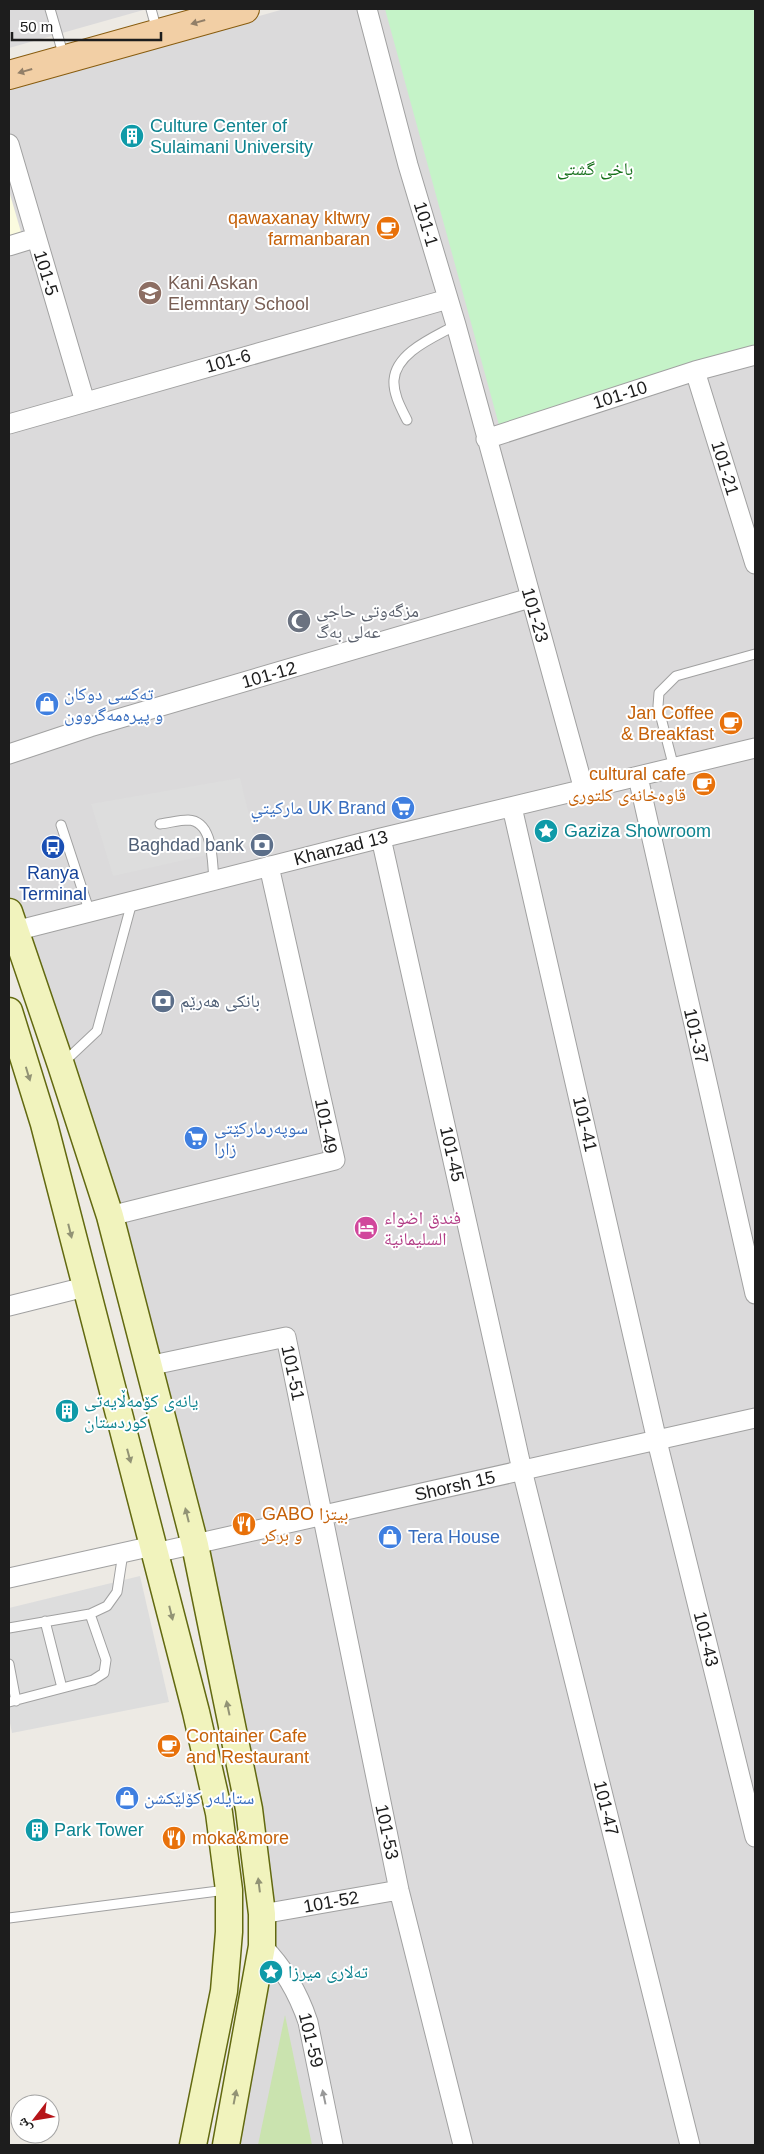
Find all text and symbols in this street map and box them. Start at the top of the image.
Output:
scale bar [12,10,161,42]
text: 50 m [20,18,53,35]
one-way arrow [191,18,206,26]
one-way arrow [17,67,32,75]
place label: Culture Center of Sulaimani University [150,116,313,157]
building icon: Culture Center of Sulaimani University [119,123,145,149]
park label: باخی گشتی [557,159,633,180]
street label: 101-1 [410,199,442,249]
place label: qawaxanay kltwry farmanbaran [228,208,370,249]
cafe icon: qawaxanay kltwry farmanbaran [375,215,401,241]
street label: 101-5 [30,248,62,298]
place label: Kani Askan Elemntary School [168,273,309,314]
school or university icon: Kani Askan Elemntary School [137,280,163,306]
street label: 101-6 [203,345,253,377]
street label: 101-10 [590,377,650,413]
street label: 101-21 [707,438,743,498]
street label: 101-23 [518,585,552,645]
place label: مزگەوتی حاجی عەلی بەگ [316,601,419,643]
mosque icon: مزگەوتی حاجی عەلی بەگ [286,608,312,634]
street label: 101-12 [239,658,299,692]
place label: تەکسی دوکان و پیرەمەگروون [64,684,163,726]
shop icon: تەکسی دوکان و پیرەمەگروون [34,691,60,717]
place label: Jan Coffee & Breakfast [621,703,714,744]
cafe icon: Jan Coffee & Breakfast [718,710,744,736]
place label: cultural cafe قاوەخانەی کلتوری [568,764,686,806]
cafe icon: cultural cafe قاوەخانەی کلتوری [691,771,717,797]
supermarket icon: مارکيتي UK Brand [390,795,416,821]
place label: مارکيتي UK Brand [250,798,386,823]
place icon: Gaziza Showroom [533,818,559,844]
place label: Gaziza Showroom [564,821,711,841]
street label: Khanzad 13 [292,827,390,869]
bank icon: Baghdad bank [249,832,275,858]
bus stop icon: Ranya Terminal [40,834,66,860]
place label: Baghdad bank [128,835,245,855]
place label: Ranya Terminal [19,863,87,904]
bank icon: بانکی هەرێم [150,988,176,1014]
place label: بانکی هەرێم [180,991,260,1013]
street label: 101-37 [680,1006,712,1066]
one-way arrow [25,1067,33,1082]
street label: 101-41 [569,1094,601,1154]
street label: 101-49 [311,1097,341,1155]
place label: سوپەرمارکێتی زارا [214,1118,308,1159]
street label: 101-45 [436,1124,468,1184]
supermarket icon: سوپەرمارکێتی زارا [183,1125,209,1151]
place label: فندق اضواء السليمانية [384,1208,461,1249]
hotel icon: فندق اضواء السليمانية [353,1215,379,1241]
one-way arrow [67,1223,75,1238]
street label: 101-51 [277,1344,309,1402]
place label: یانەی کۆمەڵایەتی کوردستان [84,1389,198,1433]
building icon: یانەی کۆمەڵایەتی کوردستان [54,1398,80,1424]
one-way arrow [126,1448,134,1463]
street label: Shorsh 15 [413,1467,497,1505]
place label: GABO بيتزا و بركر [261,1504,349,1546]
one-way arrow [183,1507,191,1522]
restaurant icon: GABO بيتزا و بركر [231,1511,257,1537]
shop icon: Tera House [377,1524,403,1550]
place label: Tera House [408,1527,500,1547]
one-way arrow [167,1605,175,1620]
street label: 101-43 [690,1609,722,1669]
one-way arrow [224,1700,232,1715]
place label: Container Cafe and Restaurant [186,1726,309,1767]
cafe icon: Container Cafe and Restaurant [156,1733,182,1759]
street label: 101-47 [590,1778,622,1838]
shop icon: ستایلەر کۆلێکشن [114,1785,140,1811]
place label: ستایلەر کۆلێکشن [144,1788,254,1809]
street label: 101-53 [371,1803,403,1861]
building icon: Park Tower [24,1817,50,1843]
place label: Park Tower [54,1820,144,1840]
restaurant icon: moka&more [161,1825,187,1851]
place label: moka&more [192,1828,289,1848]
one-way arrow [255,1877,263,1893]
street label: 101-52 [302,1887,360,1917]
place icon: تەلاری میرزا [258,1959,284,1985]
place label: تەلاری میرزا [288,1962,368,1983]
street label: 101-59 [295,2010,327,2070]
one-way arrow [319,2089,327,2105]
one-way arrow [231,2090,239,2105]
north arrow [10,2094,60,2144]
text: ش [13,2115,35,2136]

